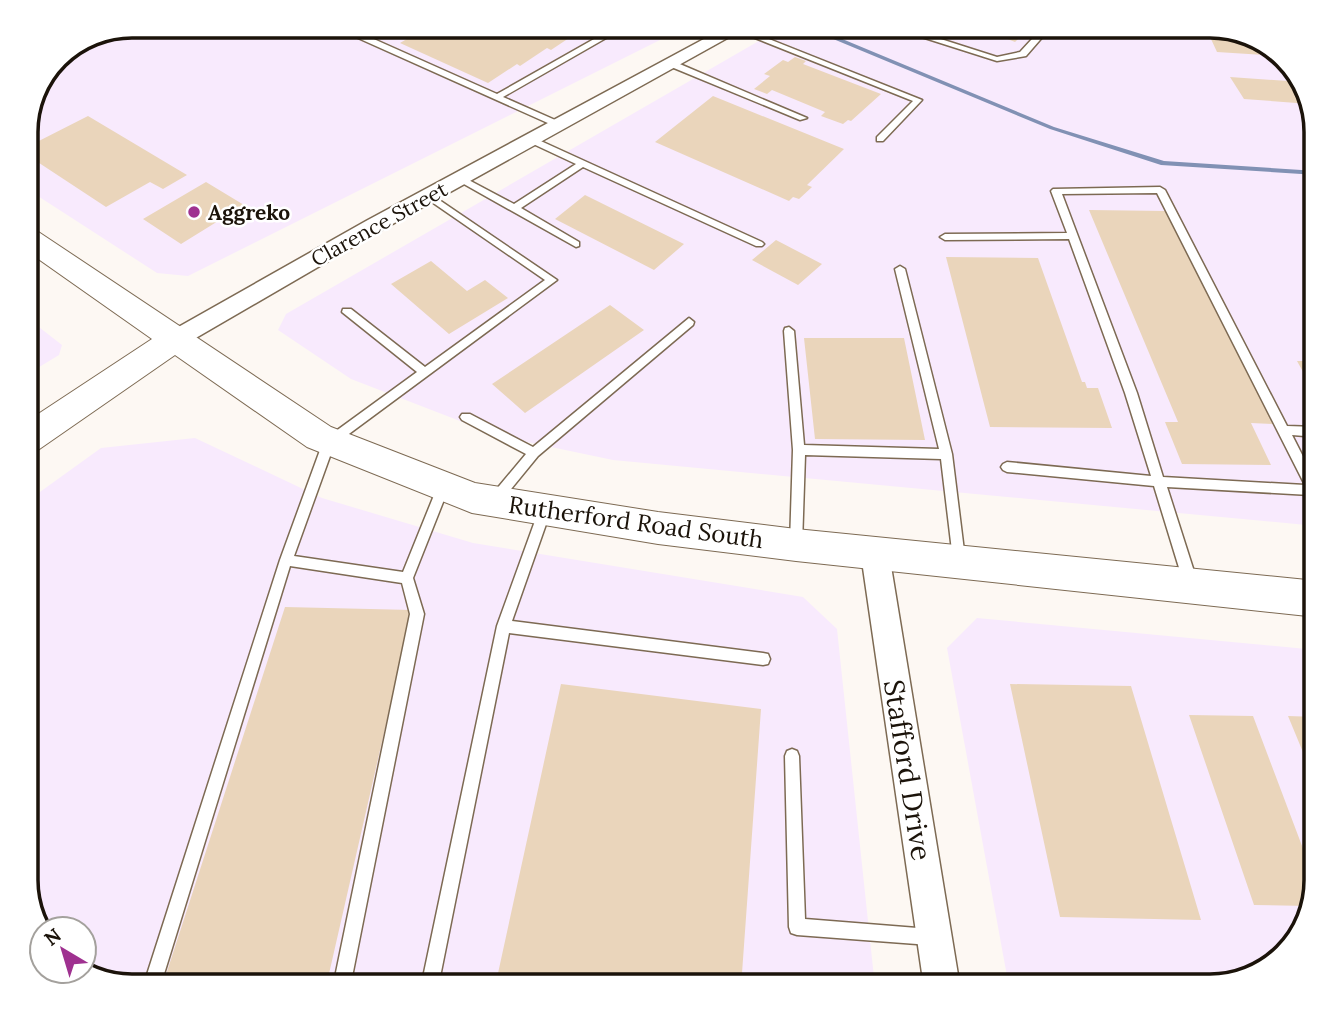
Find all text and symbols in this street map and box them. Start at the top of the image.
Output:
street label: Clarence Street [306,175,453,273]
place label: Aggreko [208,199,290,226]
marker: Aggreko [186,204,202,220]
street label: Rutherford Road South [507,489,765,555]
street label: Stafford Drive [876,677,940,863]
north arrow [28,915,98,985]
text: N [39,922,66,951]

